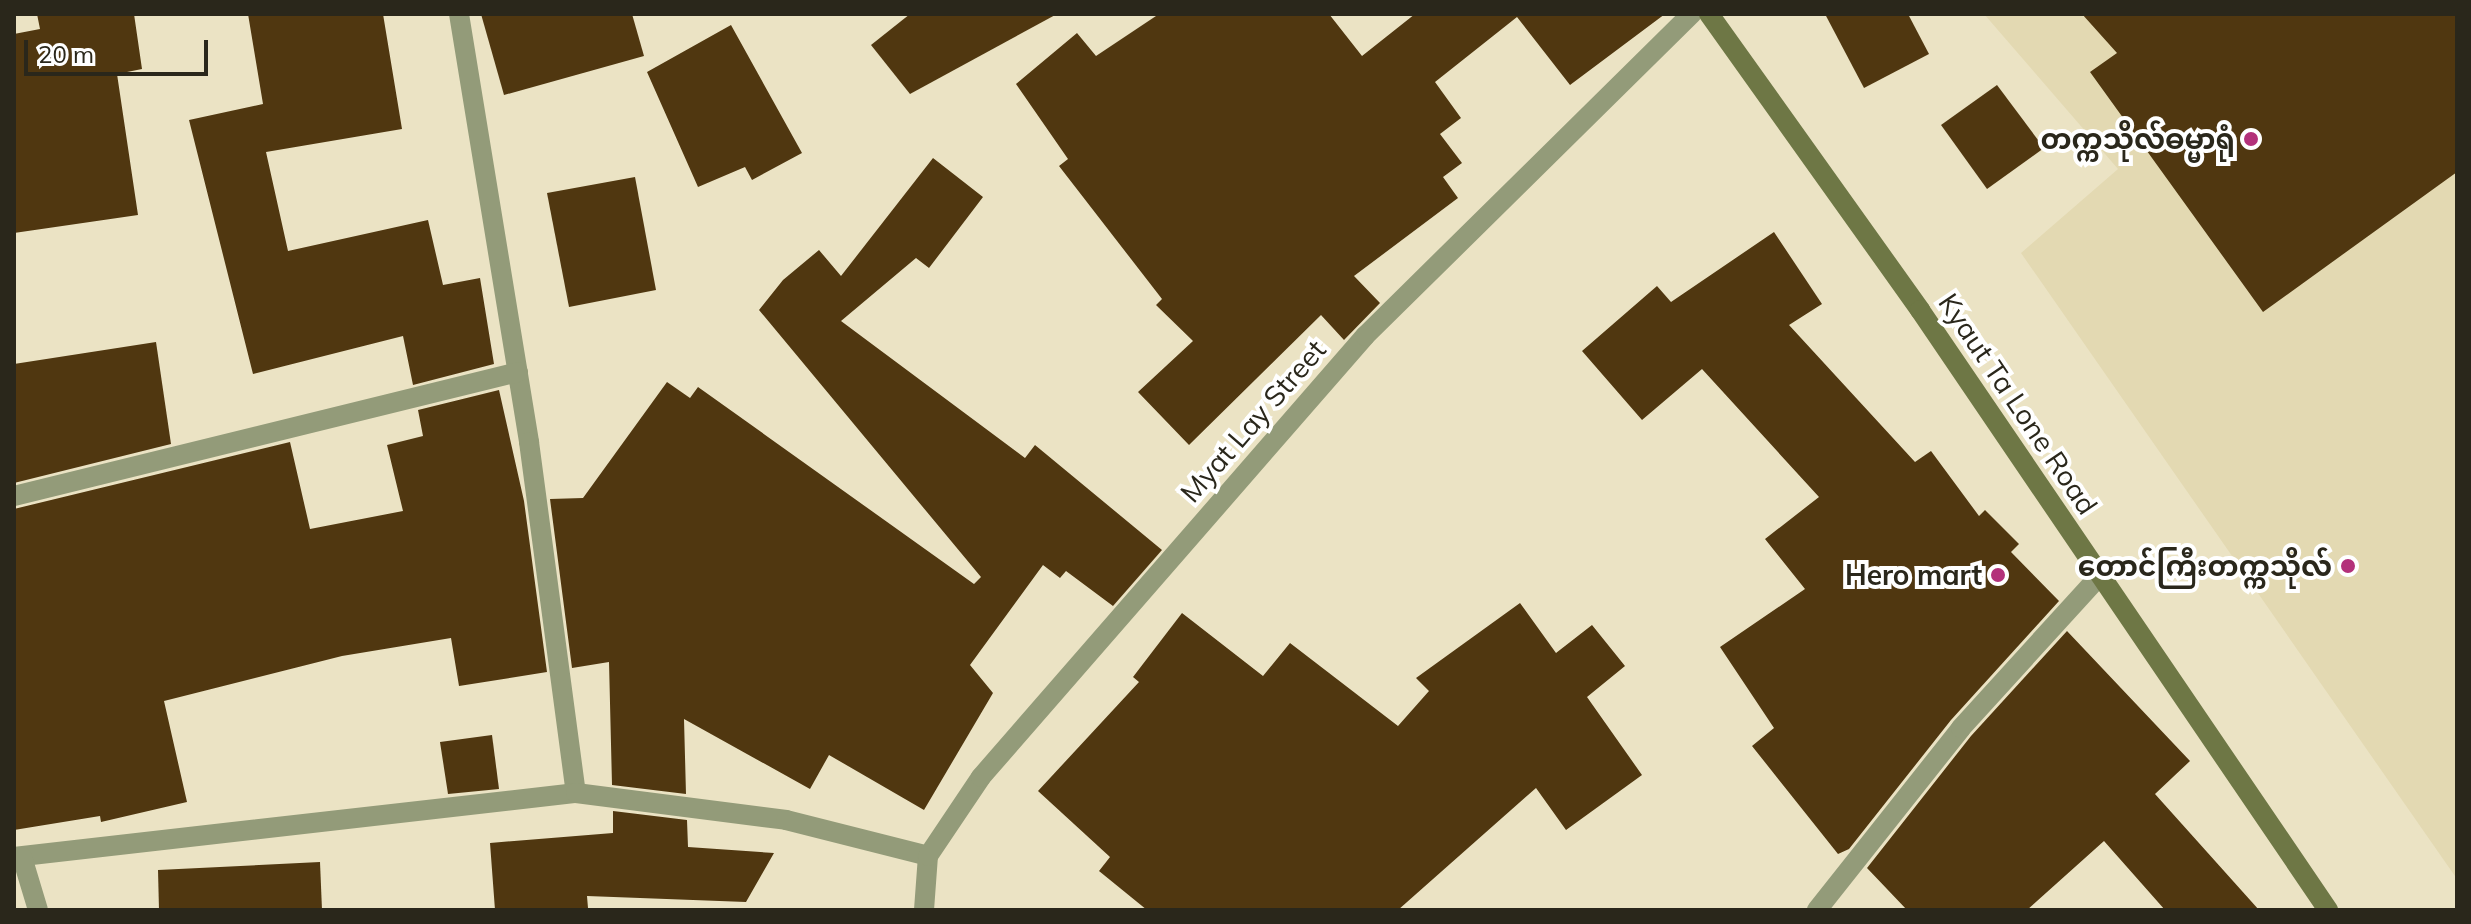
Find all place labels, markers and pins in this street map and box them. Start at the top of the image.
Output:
place label: တက္ကသိုလ်ဓမ္မာရုံ [2041,122,2235,156]
marker: တက္ကသိုလ်ဓမ္မာရုံ [2242,130,2260,148]
place label: တောင်ကြီးတက္ကသိုလ် [2078,549,2332,583]
marker: တောင်ကြီးတက္ကသိုလ် [2339,557,2357,575]
place label: Hero mart [1845,558,1982,592]
marker: Hero mart [1989,566,2007,584]

